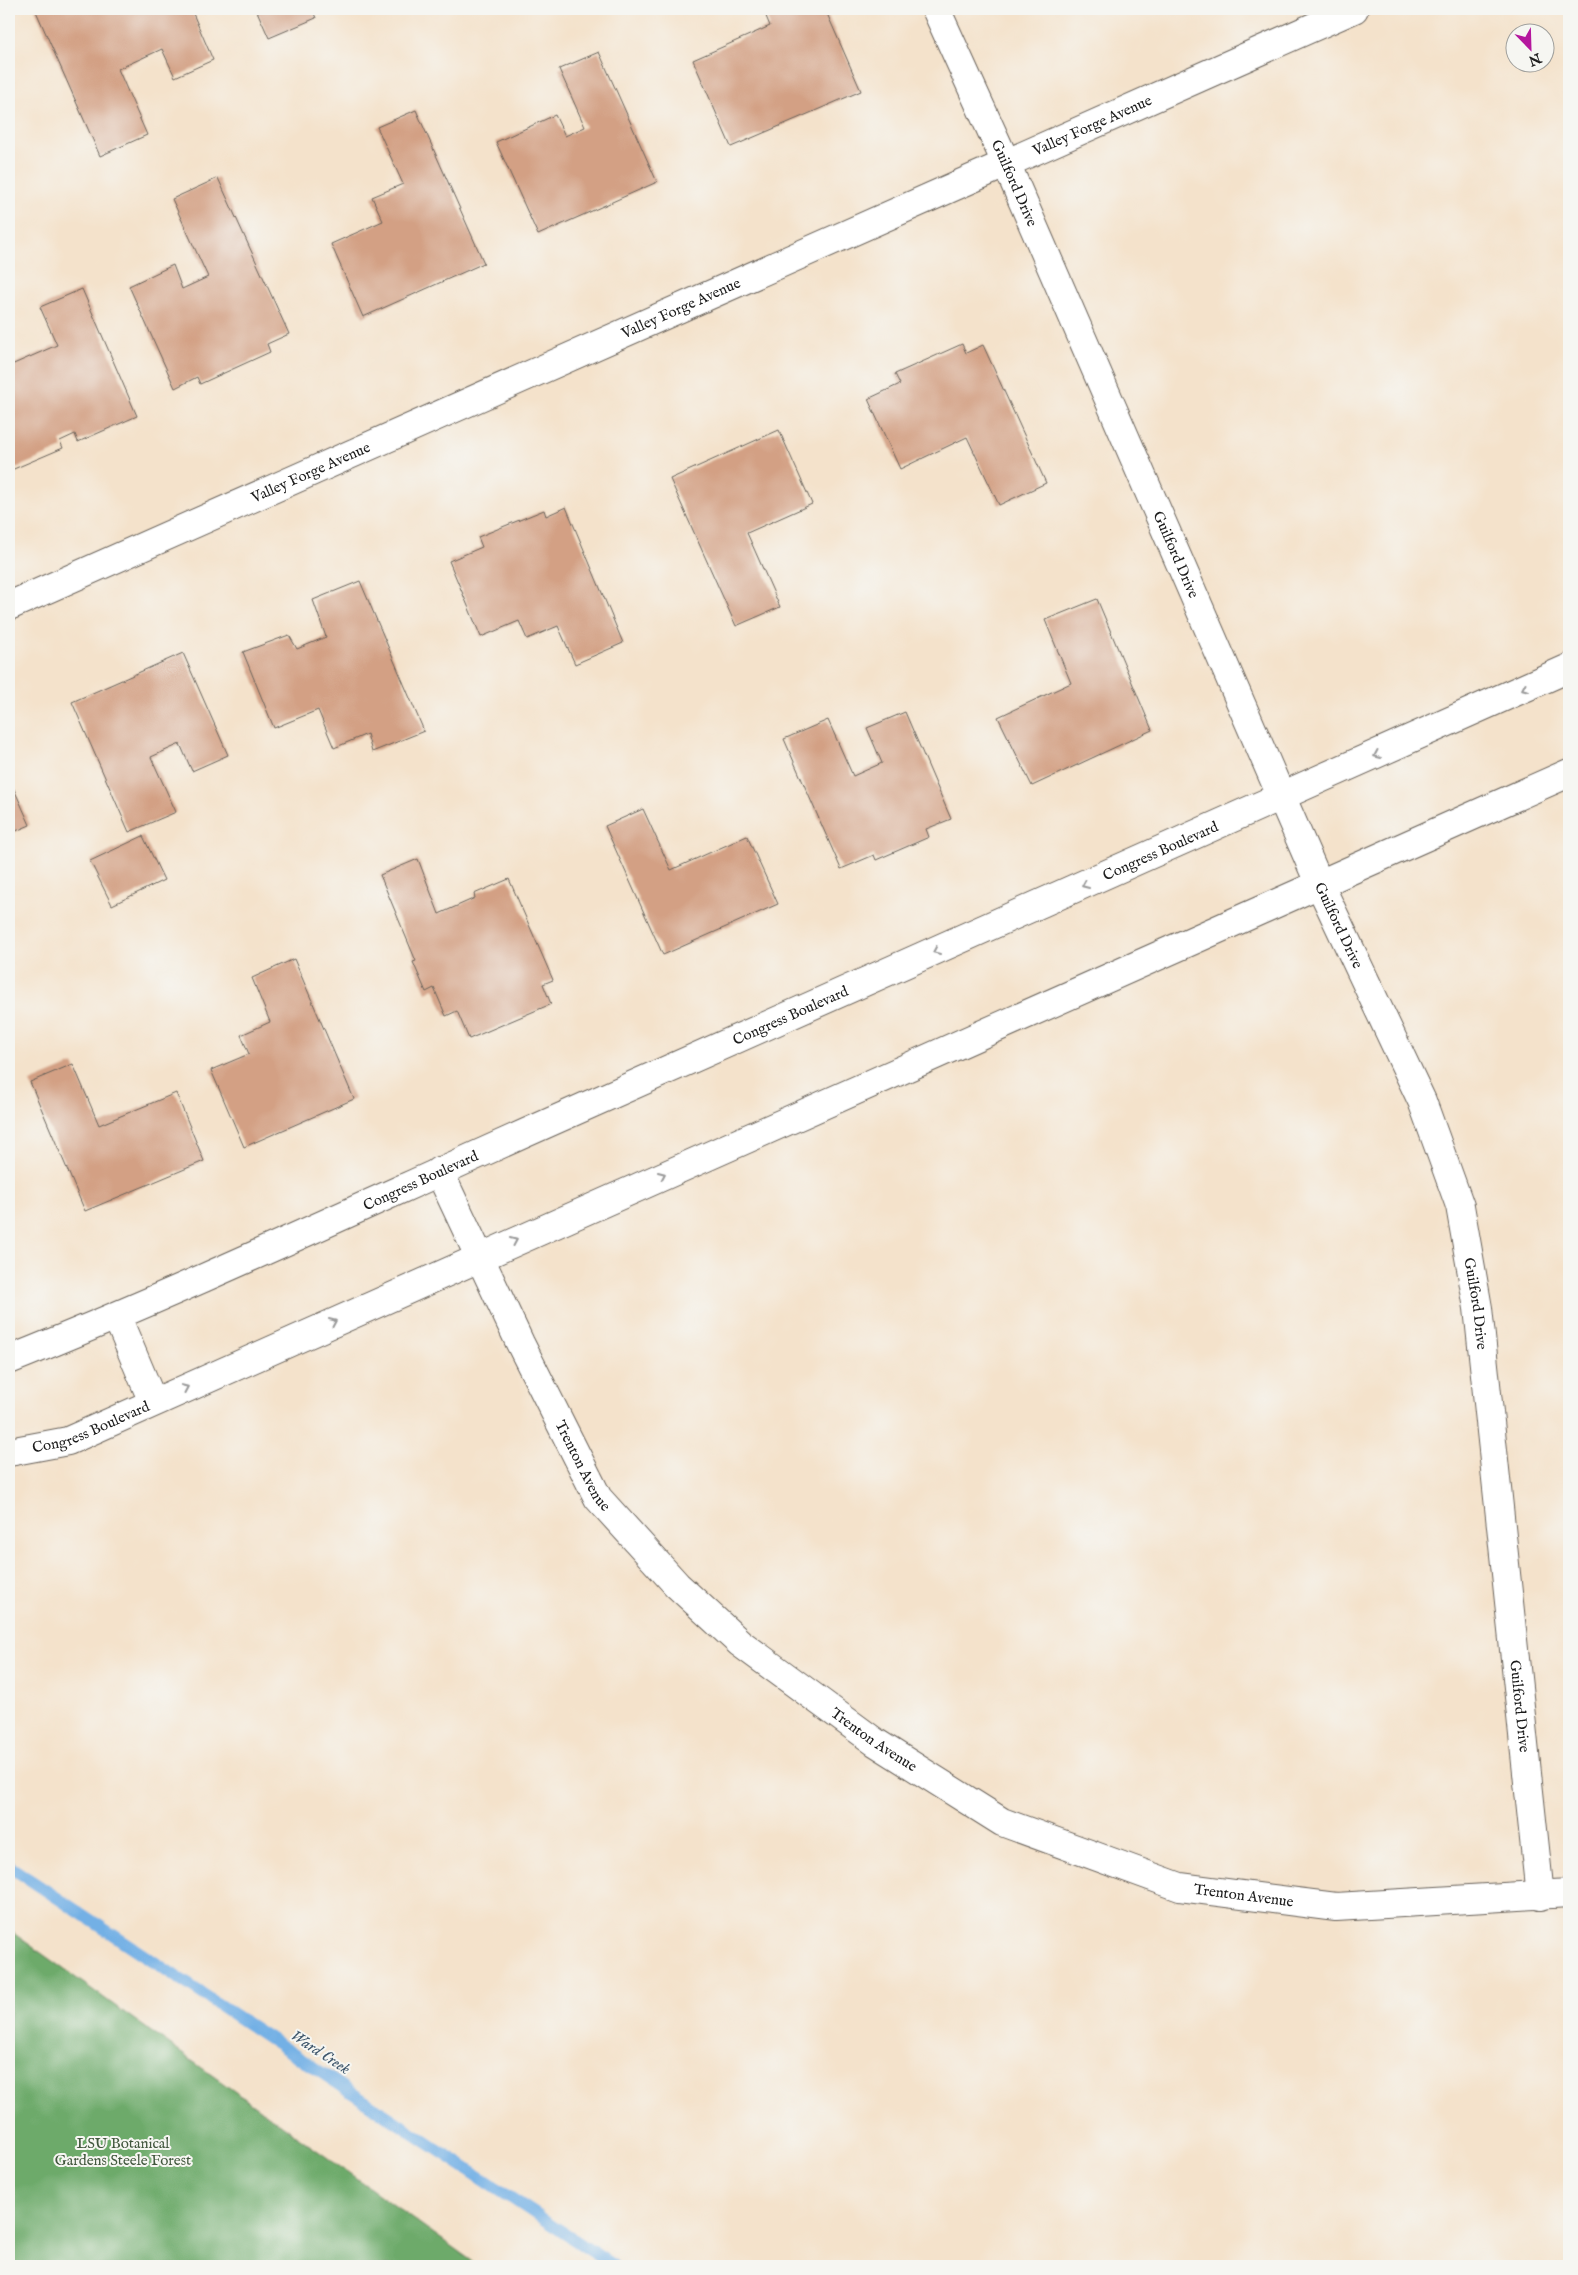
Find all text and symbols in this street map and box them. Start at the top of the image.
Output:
north arrow [1506,22,1556,72]
text: N [1526,48,1545,70]
street label: Valley Forge Avenue [1029,91,1155,160]
street label: Guilford Drive [987,137,1042,230]
street label: Valley Forge Avenue [617,273,743,343]
street label: Valley Forge Avenue [247,437,373,507]
street label: Guilford Drive [1149,508,1203,601]
one-way arrow [1521,681,1530,692]
one-way arrow [1373,748,1382,759]
street label: Congress Boulevard [1100,816,1222,885]
one-way arrow [1081,879,1090,889]
street label: Guilford Drive [1311,879,1367,971]
one-way arrow [932,944,941,955]
street label: Congress Boulevard [730,981,852,1049]
street label: Congress Boulevard [360,1146,482,1215]
one-way arrow [657,1171,666,1182]
one-way arrow [509,1237,518,1248]
street label: Guilford Drive [1460,1256,1492,1351]
one-way arrow [328,1317,337,1328]
one-way arrow [180,1384,189,1394]
street label: Congress Boulevard [31,1396,153,1457]
street label: Trenton Avenue [551,1417,615,1515]
street label: Guilford Drive [1506,1659,1534,1754]
street label: Trenton Avenue [827,1703,921,1776]
street label: Trenton Avenue [1193,1879,1295,1911]
water label: Ward Creek [286,2026,354,2080]
park label: LSU Botanical Gardens Steele Forest [55,2134,191,2170]

